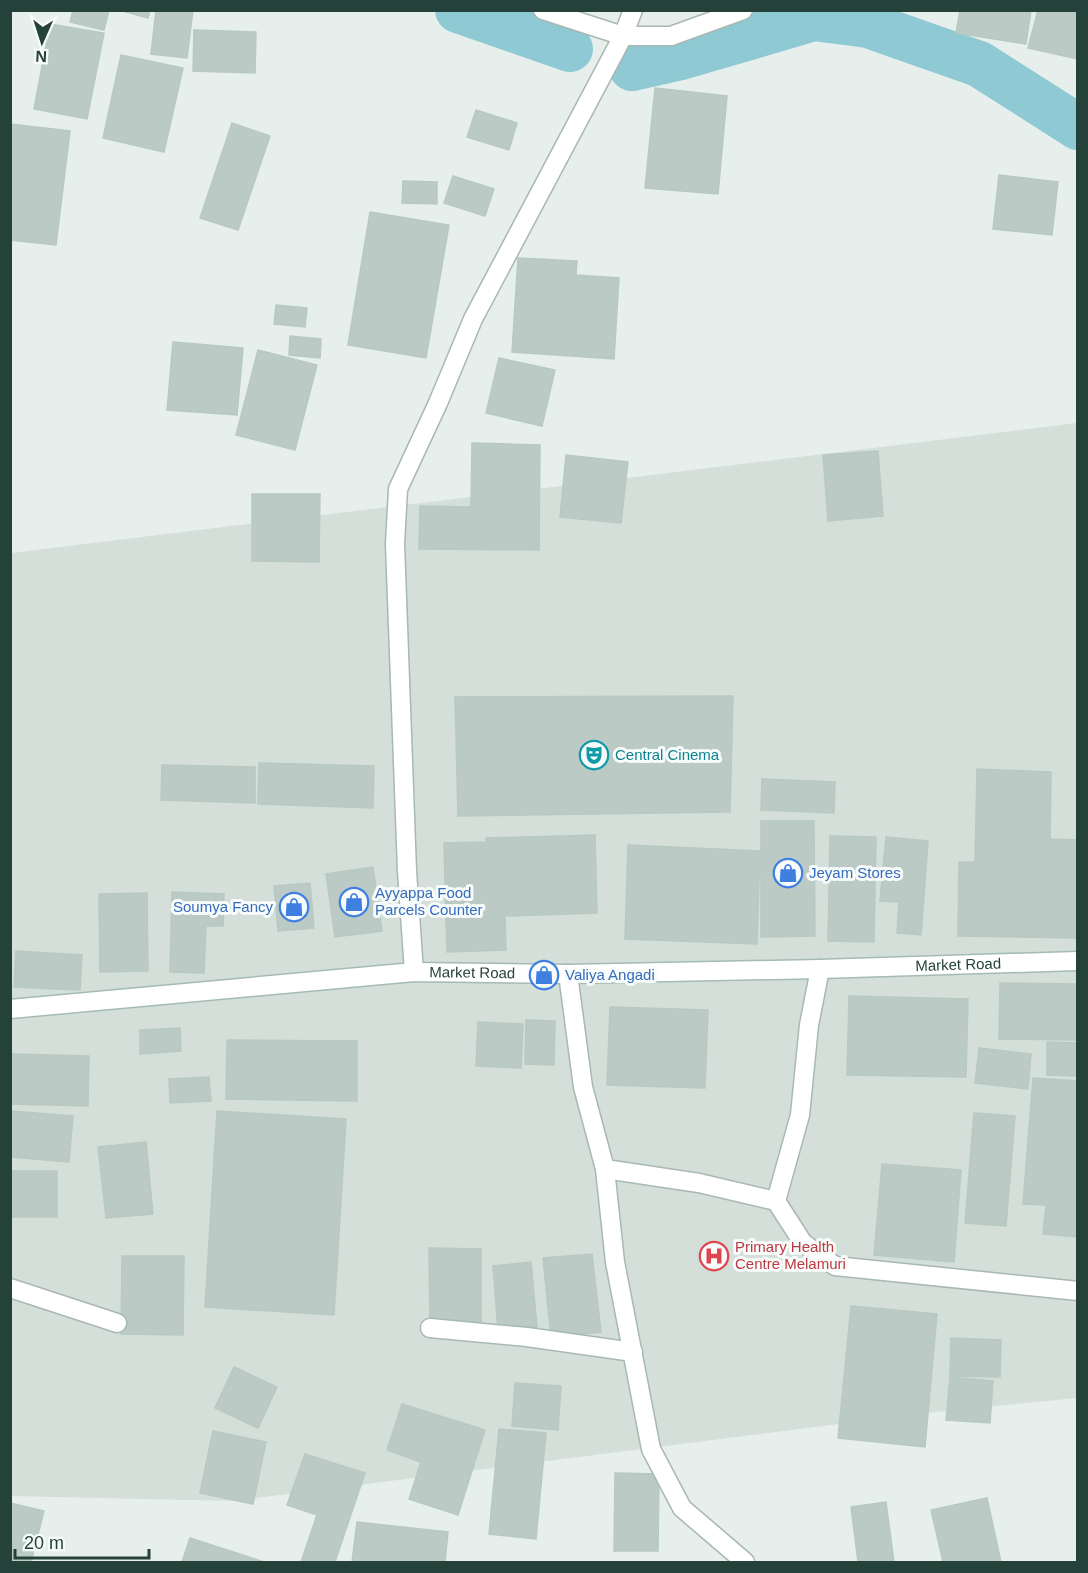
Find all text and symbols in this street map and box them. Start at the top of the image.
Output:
north arrow [12,12,72,72]
text: N [35,48,47,65]
theatre icon: Central Cinema [578,739,610,771]
place label: Central Cinema [615,746,720,763]
shop icon: Jeyam Stores [772,857,804,889]
place label: Jeyam Stores [809,864,901,881]
place label: Ayyappa Food Parcels Counter [375,884,483,918]
shop icon: Ayyappa Food Parcels Counter [338,886,370,918]
shop icon: Soumya Fancy [278,891,310,923]
place label: Soumya Fancy [173,898,273,915]
street label: Market Road [915,954,1001,974]
shop icon: Valiya Angadi [528,959,560,991]
street label: Market Road [429,963,515,981]
place label: Valiya Angadi [565,966,655,983]
place label: Primary Health Centre Melamuri [735,1238,846,1272]
hospital icon: Primary Health Centre Melamuri [698,1240,730,1272]
scale bar [15,1522,148,1560]
text: 20 m [24,1533,64,1553]

